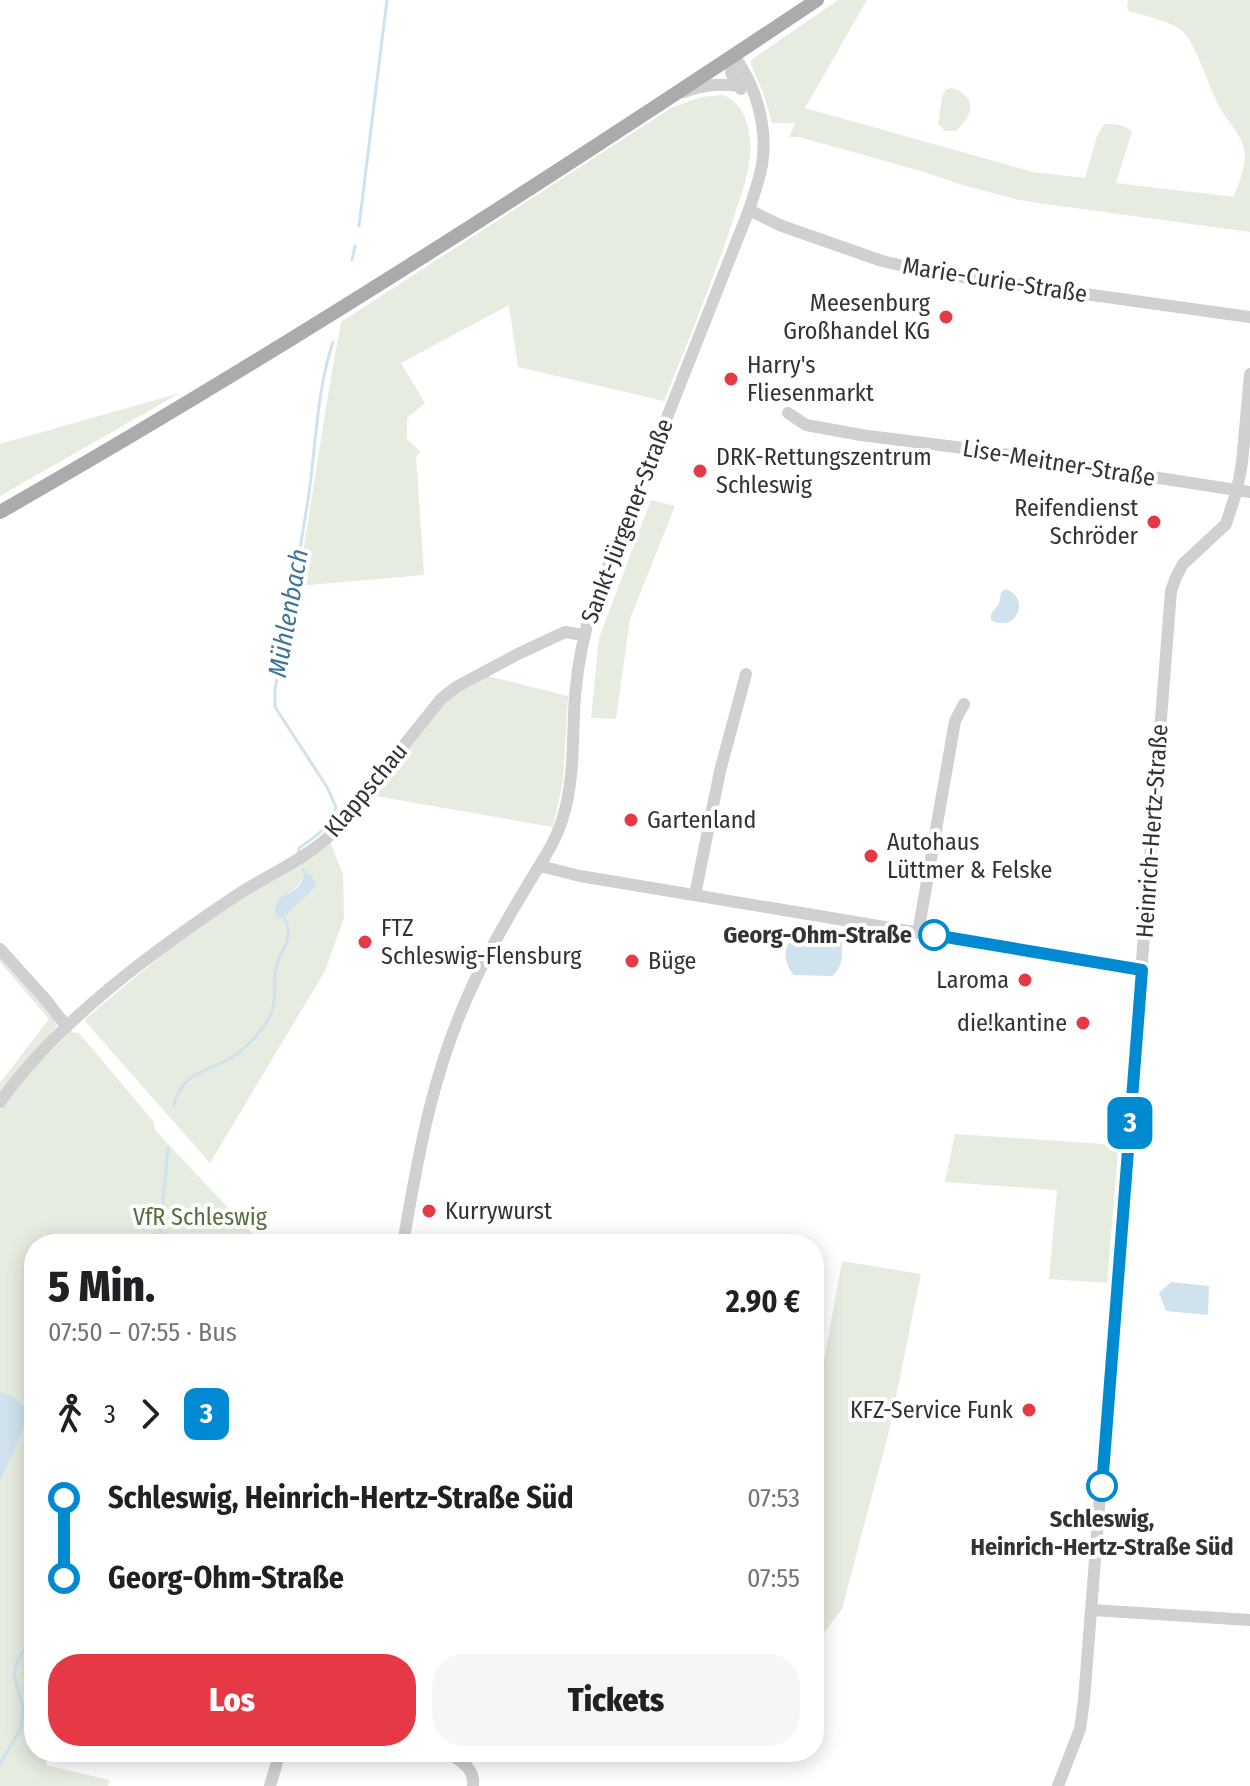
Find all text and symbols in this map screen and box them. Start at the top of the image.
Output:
street label: Marie-Curie-Straße [901,252,1089,308]
place label: Meesenburg Großhandel KG [783,289,931,345]
marker: Meesenburg Großhandel KG [937,308,955,326]
place label: Harry's Fliesenmarkt [747,351,874,407]
marker: Harry's Fliesenmarkt [722,370,740,388]
street label: Sankt-Jürgener-Straße [575,415,679,627]
street label: Lise-Meitner-Straße [961,434,1157,492]
place label: DRK-Rettungszentrum Schleswig [716,443,932,499]
marker: DRK-Rettungszentrum Schleswig [691,462,709,480]
place label: Reifendienst Schröder [1014,494,1139,550]
marker: Reifendienst Schröder [1145,513,1163,531]
water label: Mühlenbach [262,546,315,680]
street label: Heinrich-Hertz-Straße [1131,723,1173,939]
street label: Klappschau [319,737,413,843]
place label: Gartenland [647,806,756,834]
marker: Gartenland [622,811,640,829]
place label: Autohaus Lüttmer & Felske [887,828,1052,884]
marker: Autohaus Lüttmer & Felske [862,847,880,865]
place label: FTZ Schleswig-Flensburg [381,914,582,970]
marker: Georg-Ohm-Straße [919,920,949,950]
place label: Georg-Ohm-Straße [723,921,912,949]
marker: FTZ Schleswig-Flensburg [356,933,374,951]
place label: Büge [648,947,696,975]
marker: Büge [623,952,641,970]
place label: Laroma [936,966,1009,994]
marker: Laroma [1016,971,1034,989]
place label: die!kantine [957,1009,1067,1037]
marker: die!kantine [1074,1014,1092,1032]
line badge: 3 [1104,1097,1156,1149]
text: 3 [1123,1106,1137,1139]
place label: Kurrywurst [445,1197,552,1225]
marker: Kurrywurst [420,1202,438,1220]
park label: VfR Schleswig [133,1203,268,1231]
text: 5 Min. [48,1260,155,1313]
text: 2.90 € [726,1284,800,1320]
text: 07:50 – 07:55 · Bus [48,1317,237,1348]
icon: walk [48,1392,92,1436]
icon: forward [128,1392,172,1436]
place label: KFZ-Service Funk [850,1396,1014,1424]
text: 3 [200,1397,213,1430]
text: 3 [104,1399,116,1430]
marker: KFZ-Service Funk [1020,1401,1038,1419]
marker: Schleswig, Heinrich-Hertz-Straße Süd [1087,1471,1117,1501]
text: Schleswig, Heinrich-Hertz-Straße Süd [108,1480,574,1516]
text: 07:53 [747,1483,800,1514]
place label: Schleswig, Heinrich-Hertz-Straße Süd [970,1505,1234,1561]
text: Georg-Ohm-Straße [108,1560,344,1596]
text: 07:55 [747,1563,800,1594]
button: Los [48,1654,416,1746]
button: Tickets [432,1654,800,1746]

